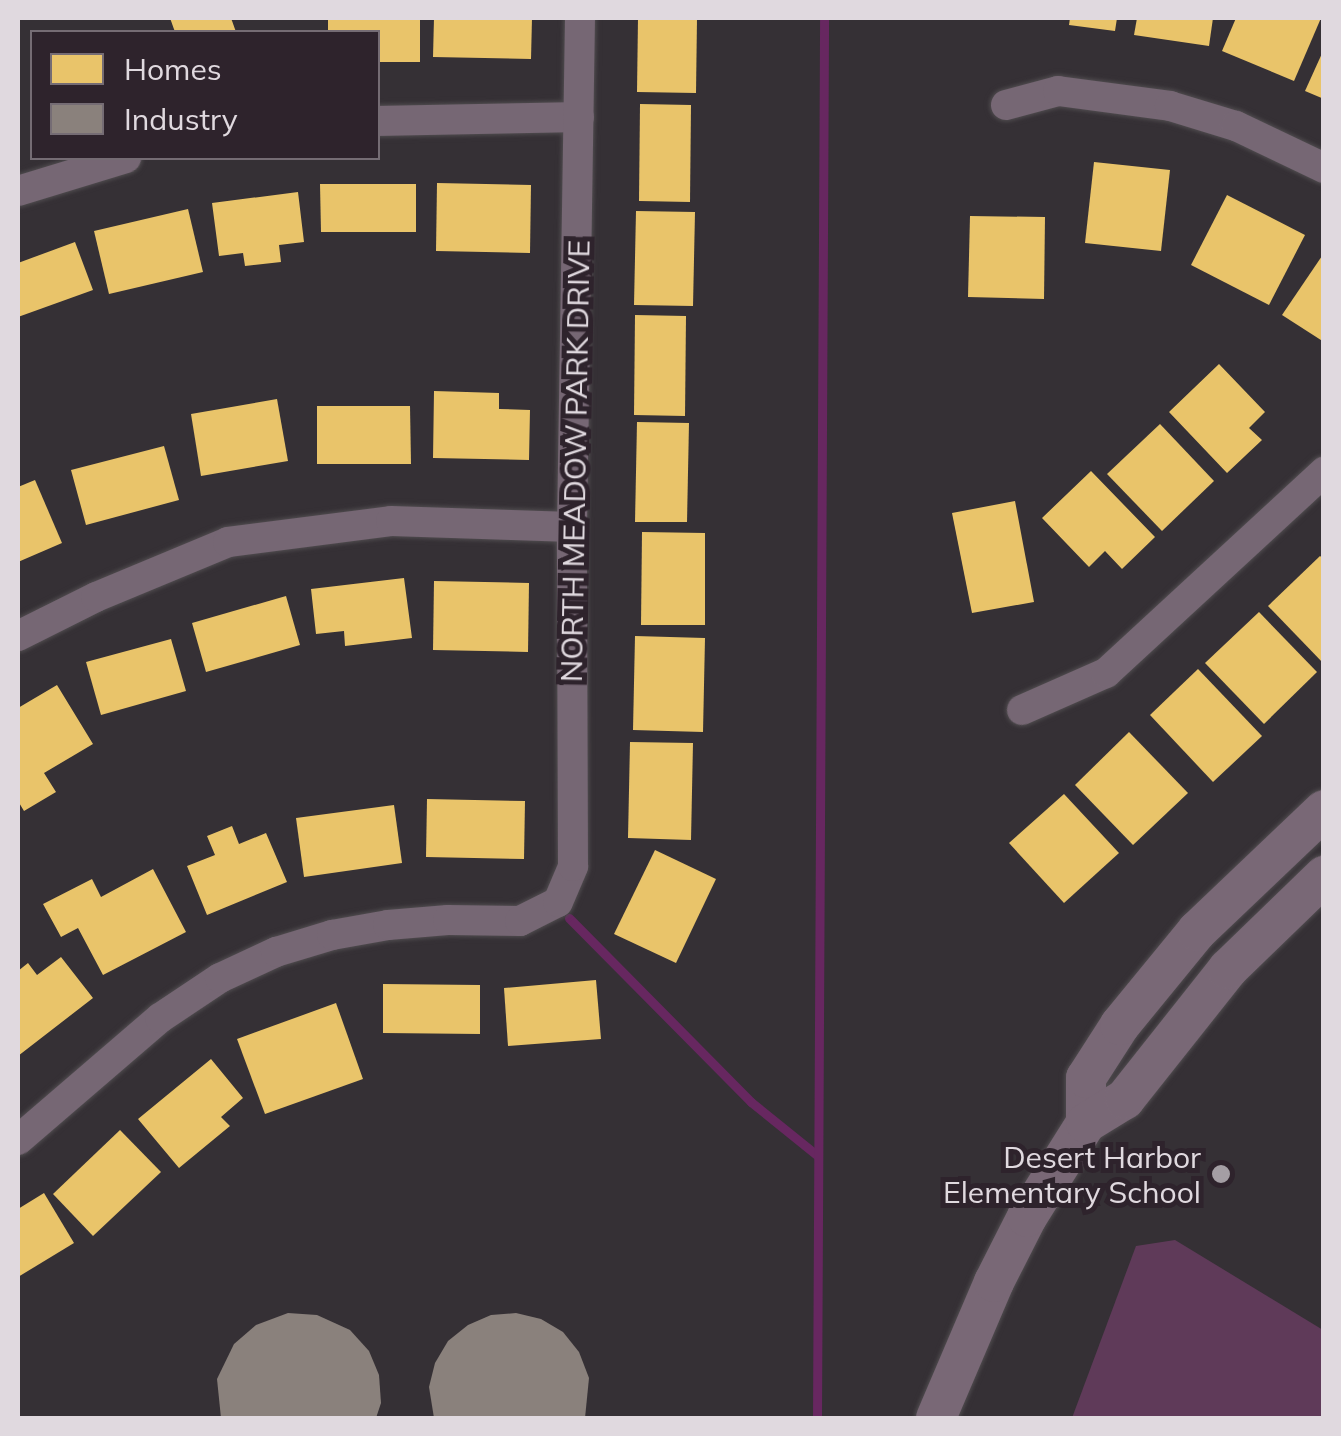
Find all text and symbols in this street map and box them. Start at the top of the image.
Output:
legend [30,30,380,160]
text: Homes [124,50,222,88]
text: Industry [124,100,238,138]
street label: NORTH MEADOW PARK DRIVE [553,239,597,683]
place label: Desert Harbor Elementary School [943,1139,1201,1210]
marker: Desert Harbor Elementary School [1210,1163,1232,1185]

